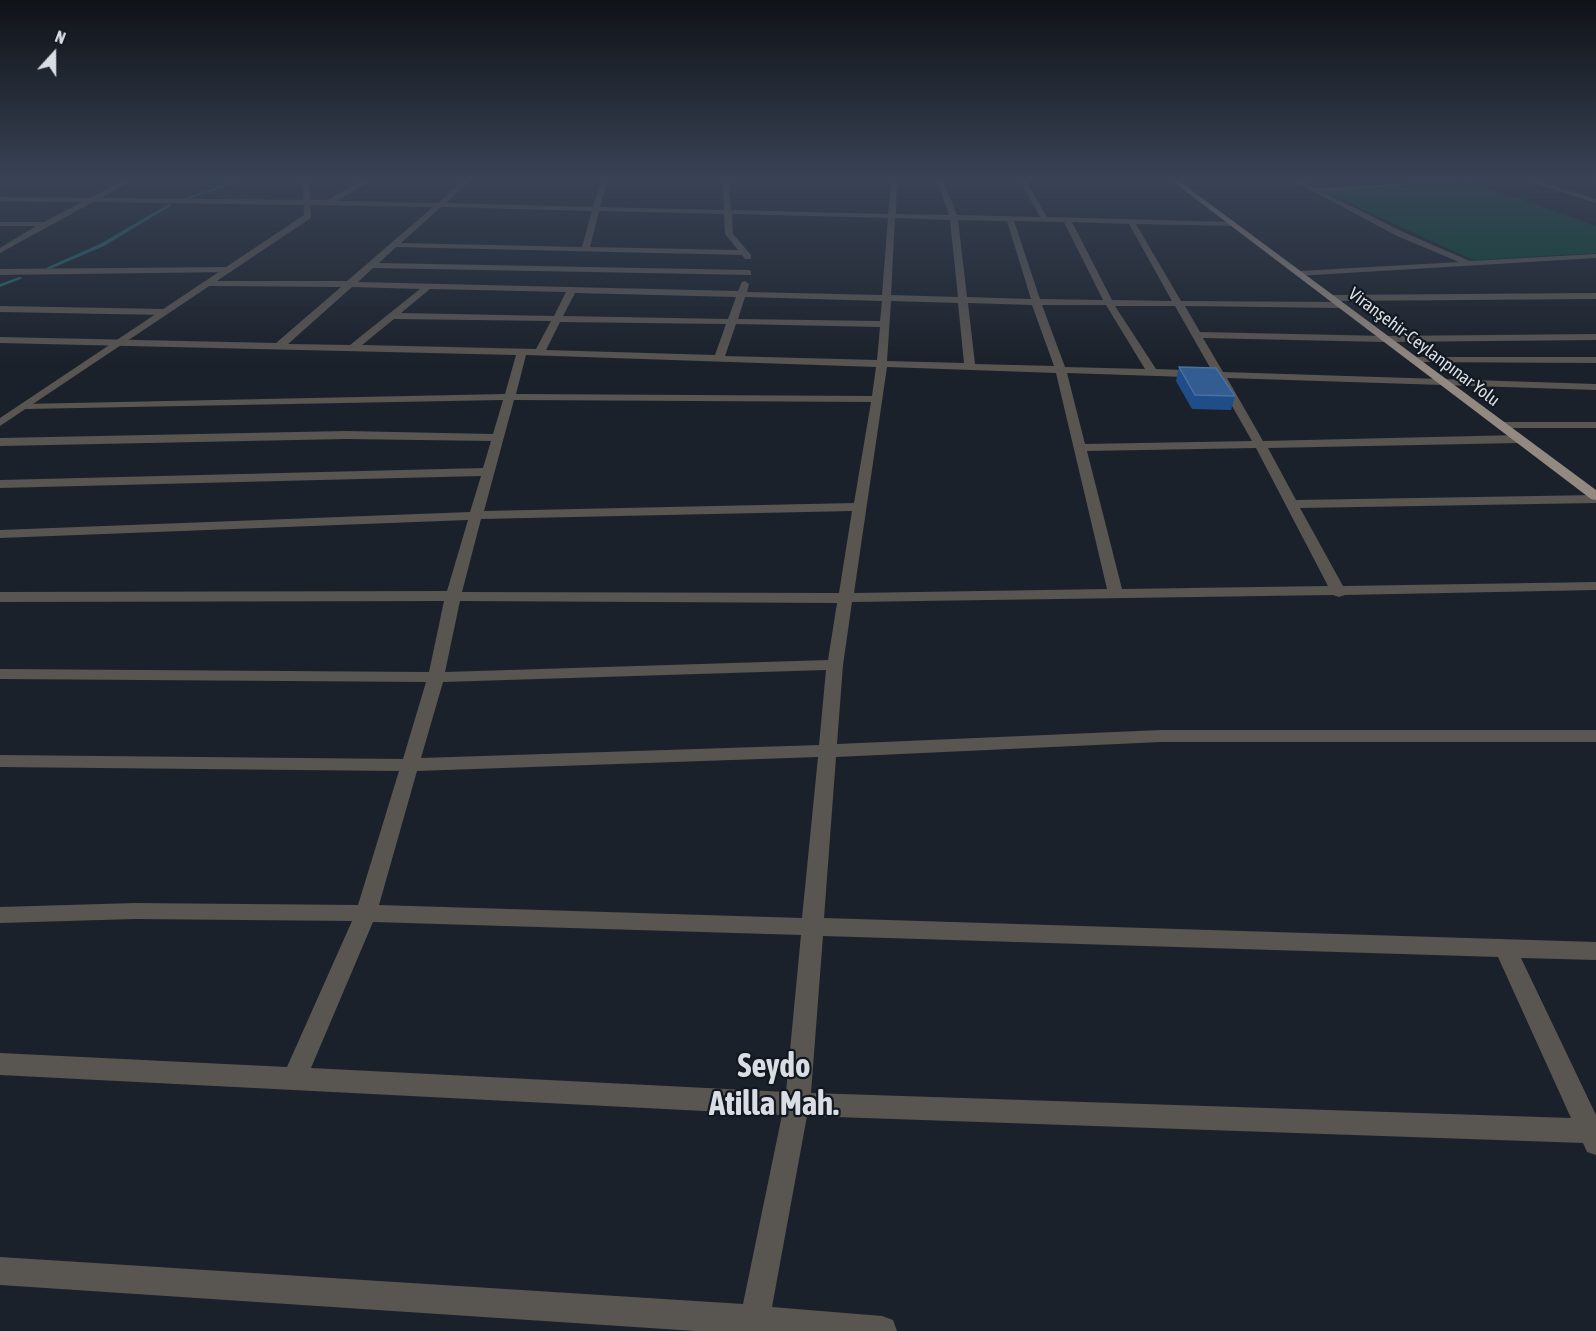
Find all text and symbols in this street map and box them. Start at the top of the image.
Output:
north arrow [24,24,84,84]
text: N [53,27,68,47]
street label: Viranşehir-Ceylanpınar Yolu [1344,283,1504,411]
district label: Seydo Atilla Mah. [709,1047,839,1125]

